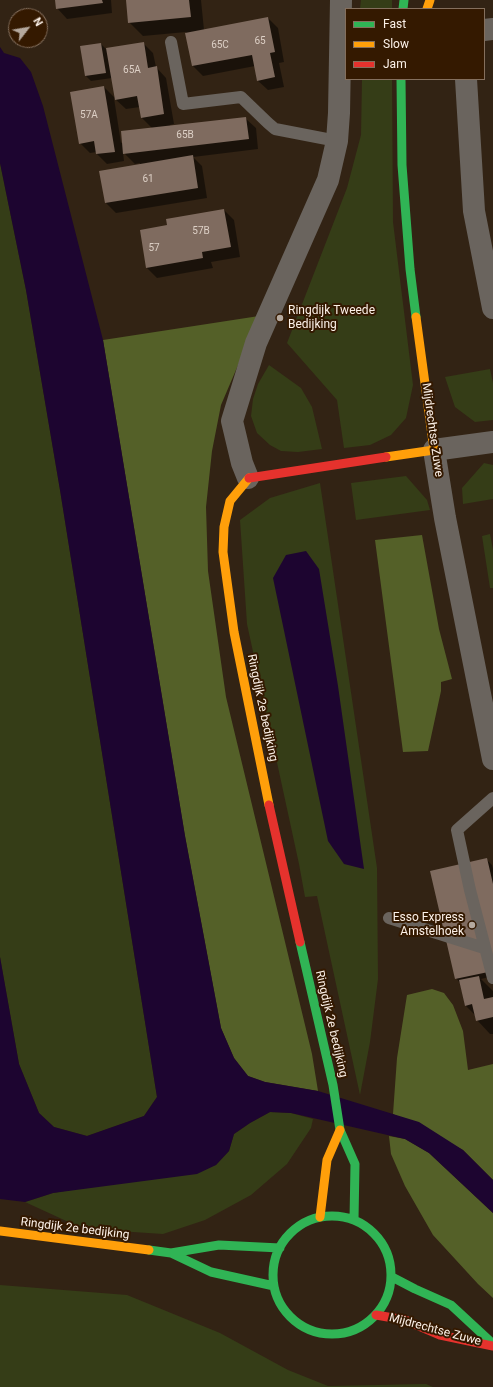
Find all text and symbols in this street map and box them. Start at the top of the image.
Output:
north arrow [8,8,48,48]
legend [345,8,485,80]
text: N [30,15,45,29]
text: Fast [383,17,406,31]
house number: 65 [254,35,266,47]
text: Slow [383,37,409,51]
house number: 65C [211,39,229,51]
text: Jam [383,57,407,71]
house number: 65A [123,64,141,76]
house number: 57A [80,109,98,121]
house number: 65B [176,129,194,141]
house number: 61 [142,173,154,185]
house number: 57B [192,225,210,237]
house number: 57 [148,242,160,254]
place label: Ringdijk Tweede Bedijking [288,304,375,332]
marker: Ringdijk Tweede Bedijking [275,313,285,323]
street label: Mijdrechtse Zuwe [418,382,446,478]
street label: Ringdijk 2e bedijking [244,653,280,763]
place label: Esso Express Amstelhoek [393,911,464,939]
marker: Esso Express Amstelhoek [467,920,477,930]
street label: Ringdijk 2e bedijking [312,969,350,1079]
street label: Ringdijk 2e bedijking [20,1215,130,1243]
street label: Mijdrechtse Zuwe [387,1311,483,1349]

